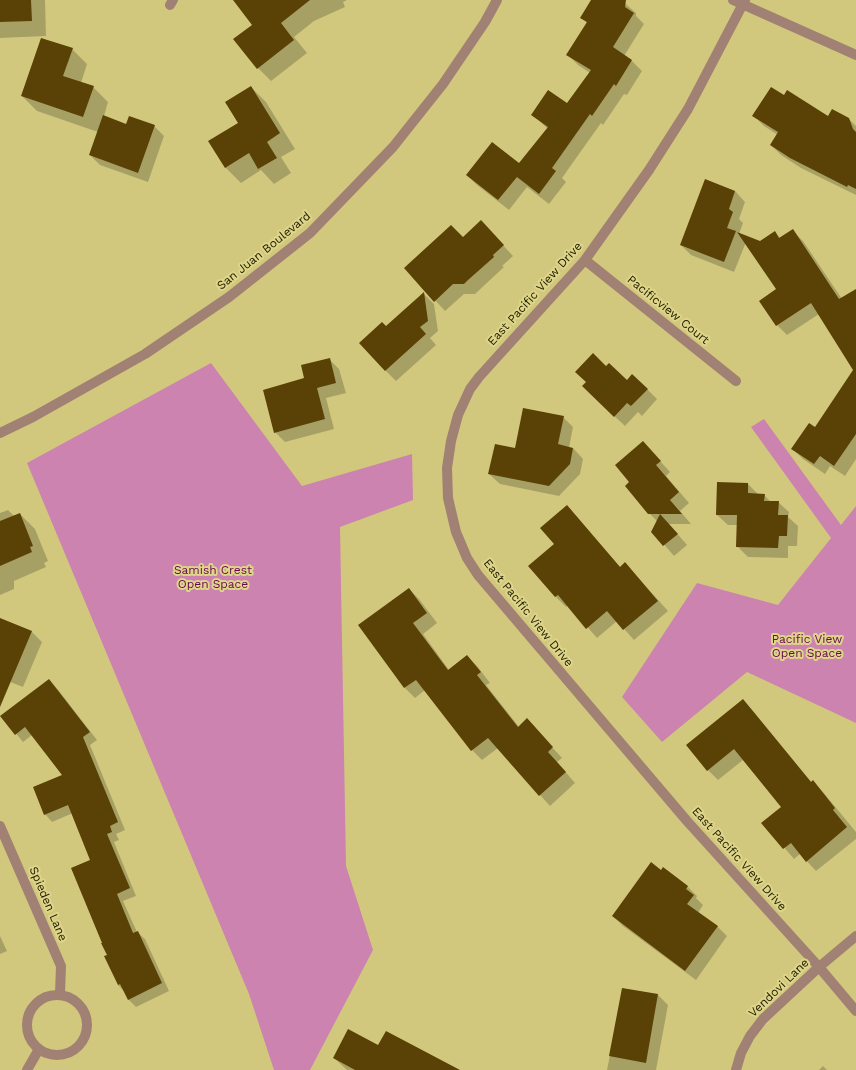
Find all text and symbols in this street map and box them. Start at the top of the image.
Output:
street label: San Juan Boulevard [214,209,314,293]
street label: East Pacific View Drive [485,239,585,349]
street label: Pacificview Court [624,273,712,347]
street label: East Pacific View Drive [480,556,576,670]
park label: Samish Crest Open Space [174,563,252,591]
park label: Pacific View Open Space [772,632,842,660]
street label: East Pacific View Drive [689,804,789,914]
street label: Spieden Lane [26,865,70,943]
street label: Vendovi Lane [746,956,812,1020]

